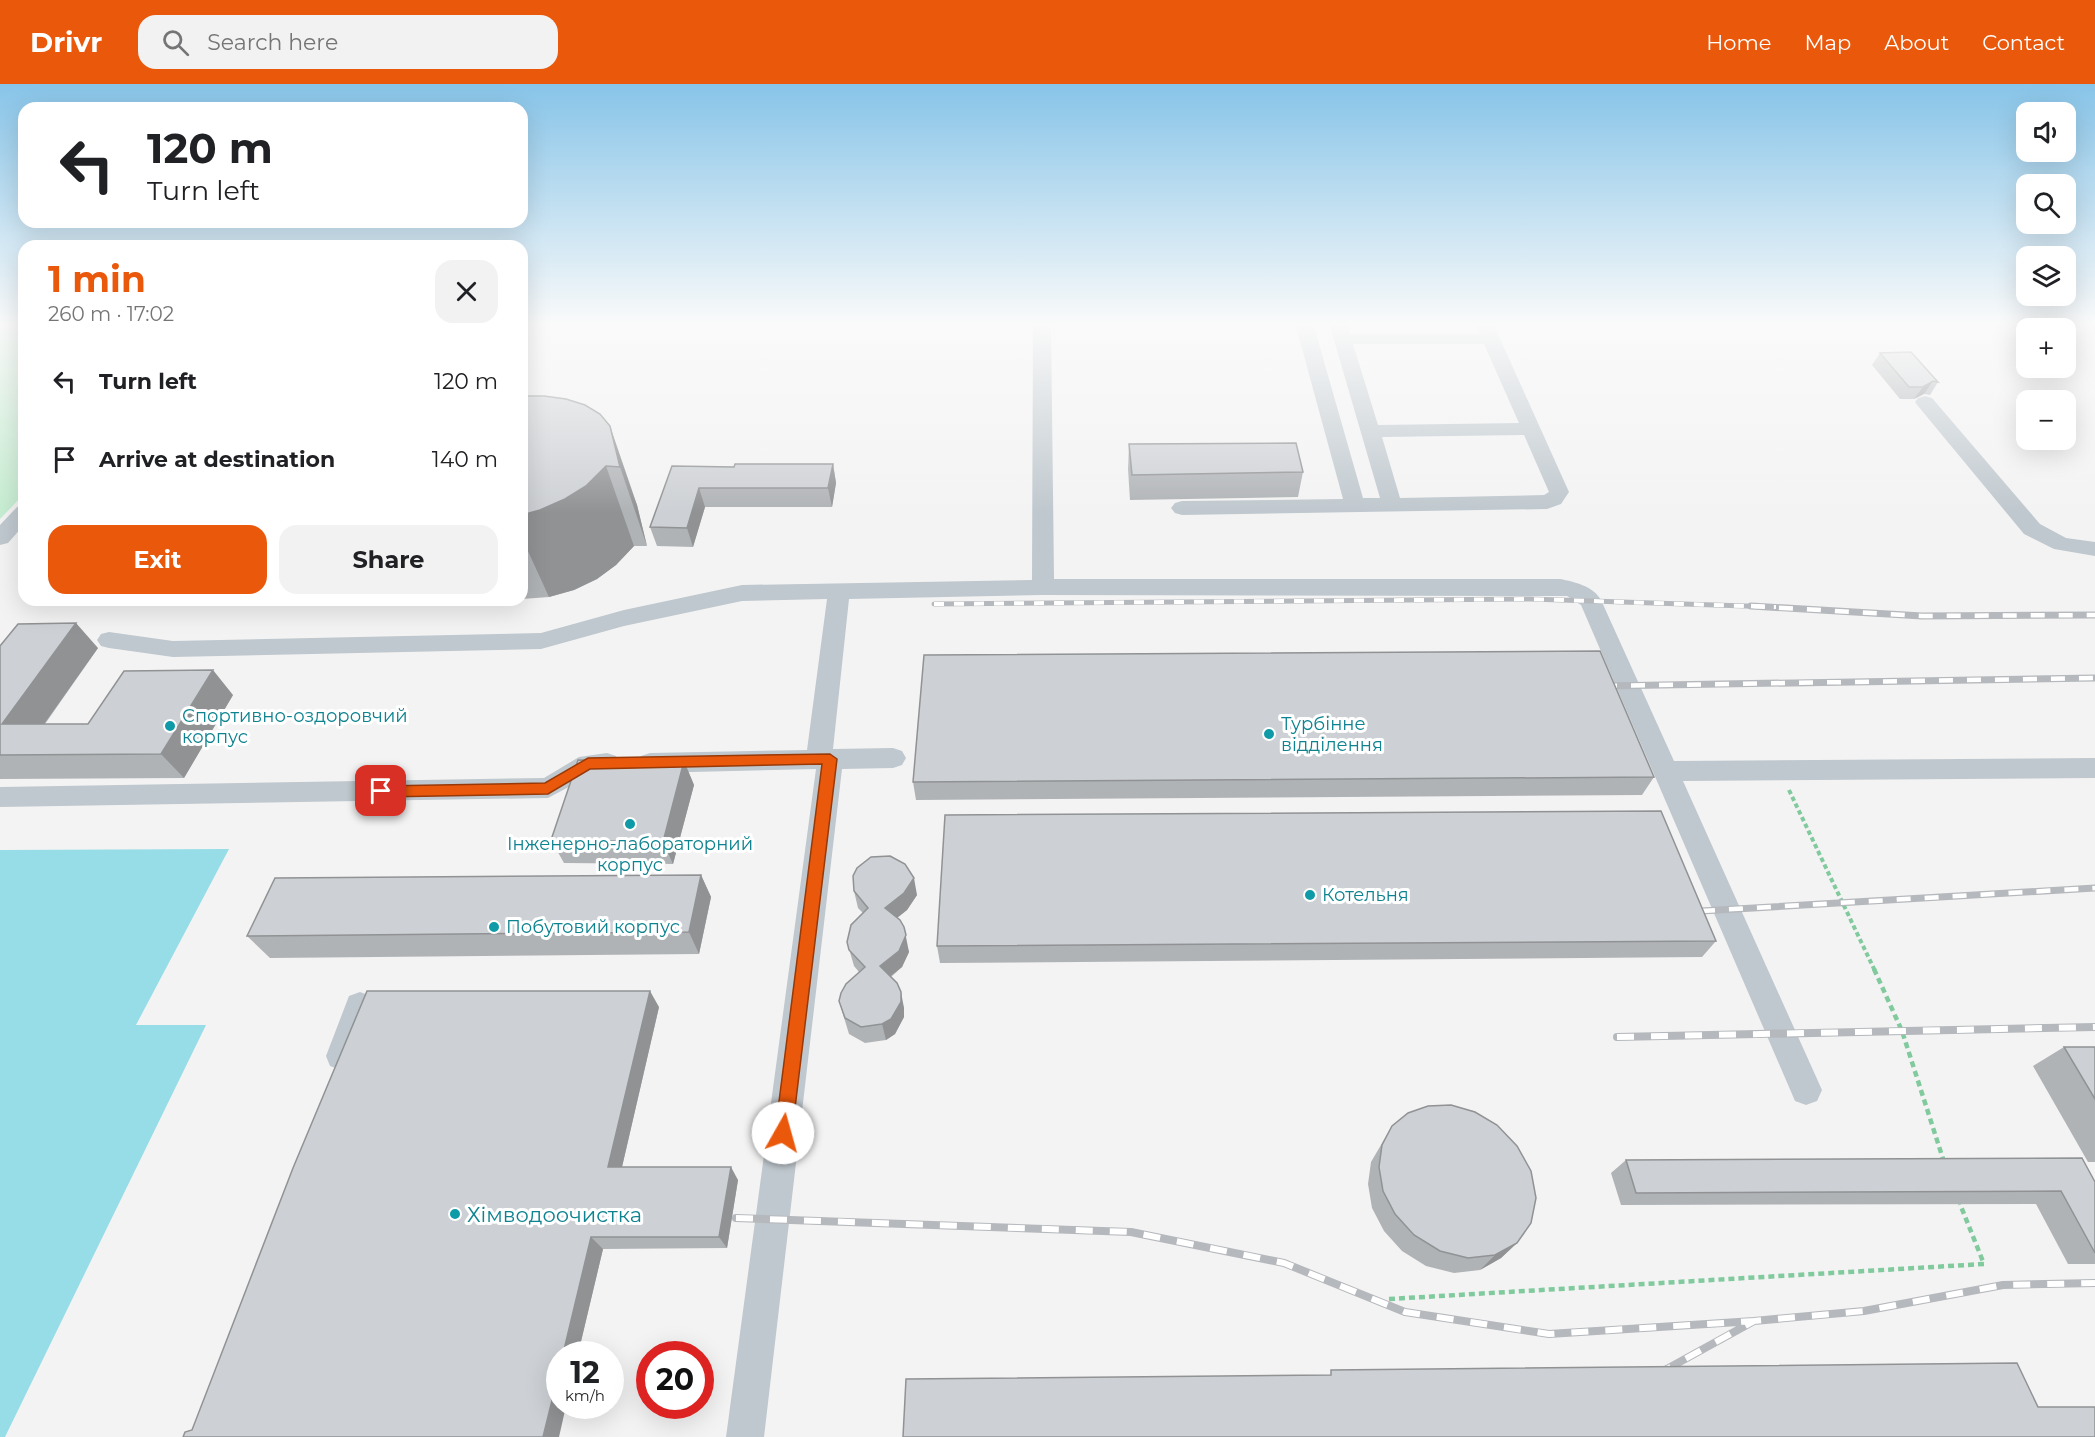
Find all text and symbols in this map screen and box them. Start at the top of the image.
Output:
search box [138,15,558,69]
text: Drivr [30,25,102,59]
icon: search [159,26,192,59]
text: Search here [207,29,338,56]
text: Home [1706,30,1771,55]
text: Map [1804,30,1851,55]
text: About [1884,30,1949,55]
text: Contact [1982,30,2065,55]
map controls [2016,102,2076,450]
button: sound [2016,102,2076,162]
text: 120 m [147,122,273,174]
icon: left [48,126,126,204]
text: Turn left [147,174,260,207]
button: search [2016,174,2076,234]
button: layers [2016,246,2076,306]
text: 1 min [48,257,146,301]
button: close [435,260,498,323]
text: 260 m · 17:02 [48,302,174,326]
button: + [2016,318,2076,378]
icon: left [48,365,81,398]
text: Turn left [99,368,197,395]
text: 120 m [434,368,498,395]
button: − [2016,390,2076,450]
icon: arrive [48,443,81,476]
text: Arrive at destination [99,446,335,473]
text: 140 m [432,446,498,473]
button: Exit [48,525,267,594]
button: Share [279,525,498,594]
place label: Спортивно-оздоровчий корпус [182,705,408,748]
place label: Турбінне відділення [1281,713,1383,756]
marker: Спортивно-оздоровчий корпус [163,719,177,733]
marker: Турбінне відділення [1262,727,1276,741]
pin [355,765,406,816]
icon: arrive [364,774,397,807]
marker: Інженерно-лабораторний корпус [623,817,637,831]
place label: Інженерно-лабораторний корпус [507,833,753,876]
place label: Котельня [1322,884,1409,906]
marker: Котельня [1303,888,1317,902]
place label: Побутовий корпус [506,916,680,938]
marker: Побутовий корпус [487,920,501,934]
position arrow [751,1101,815,1165]
place label: Хімводоочистка [467,1202,642,1227]
marker: Хімводоочистка [448,1207,462,1221]
speed limit sign: 20 [636,1341,714,1419]
text: 12 [570,1354,600,1391]
text: km/h [565,1386,605,1405]

